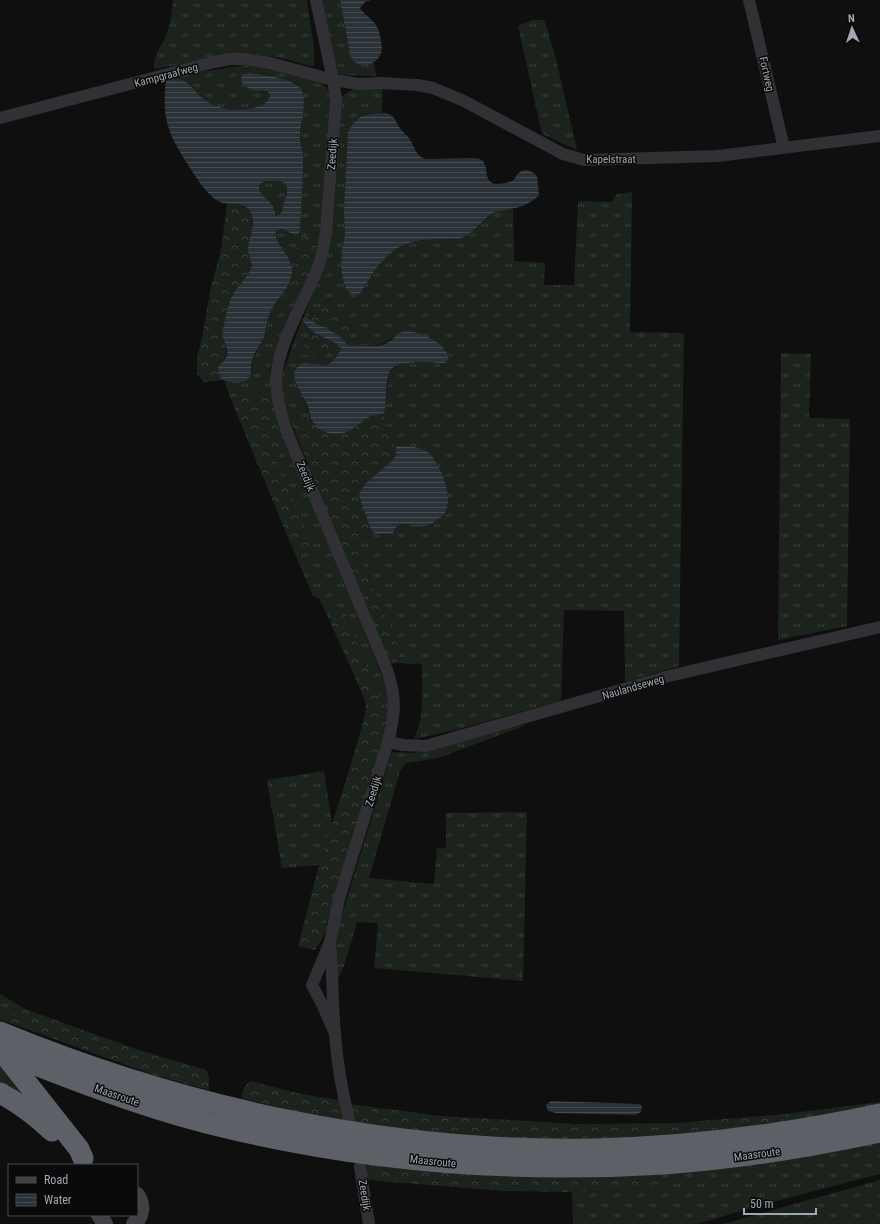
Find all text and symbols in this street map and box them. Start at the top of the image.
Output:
north arrow [832,8,872,48]
text: N [848,12,855,25]
street label: Fortweg [756,55,777,93]
street label: Kampgraafweg [133,61,199,90]
street label: Zeedijk [325,138,340,170]
street label: Kapelstraat [586,153,636,166]
street label: Zeedijk [293,459,318,493]
street label: Naulandseweg [601,672,666,703]
street label: Zeedijk [363,774,384,808]
street label: Maasroute [93,1082,141,1109]
street label: Maasroute [733,1145,781,1164]
street label: Maasroute [409,1153,457,1170]
legend [8,1164,138,1216]
text: Road [44,1173,68,1187]
street label: Zeedijk [356,1179,373,1212]
scale bar [744,1190,816,1216]
text: Water [44,1193,72,1207]
text: 50 m [750,1197,774,1211]

